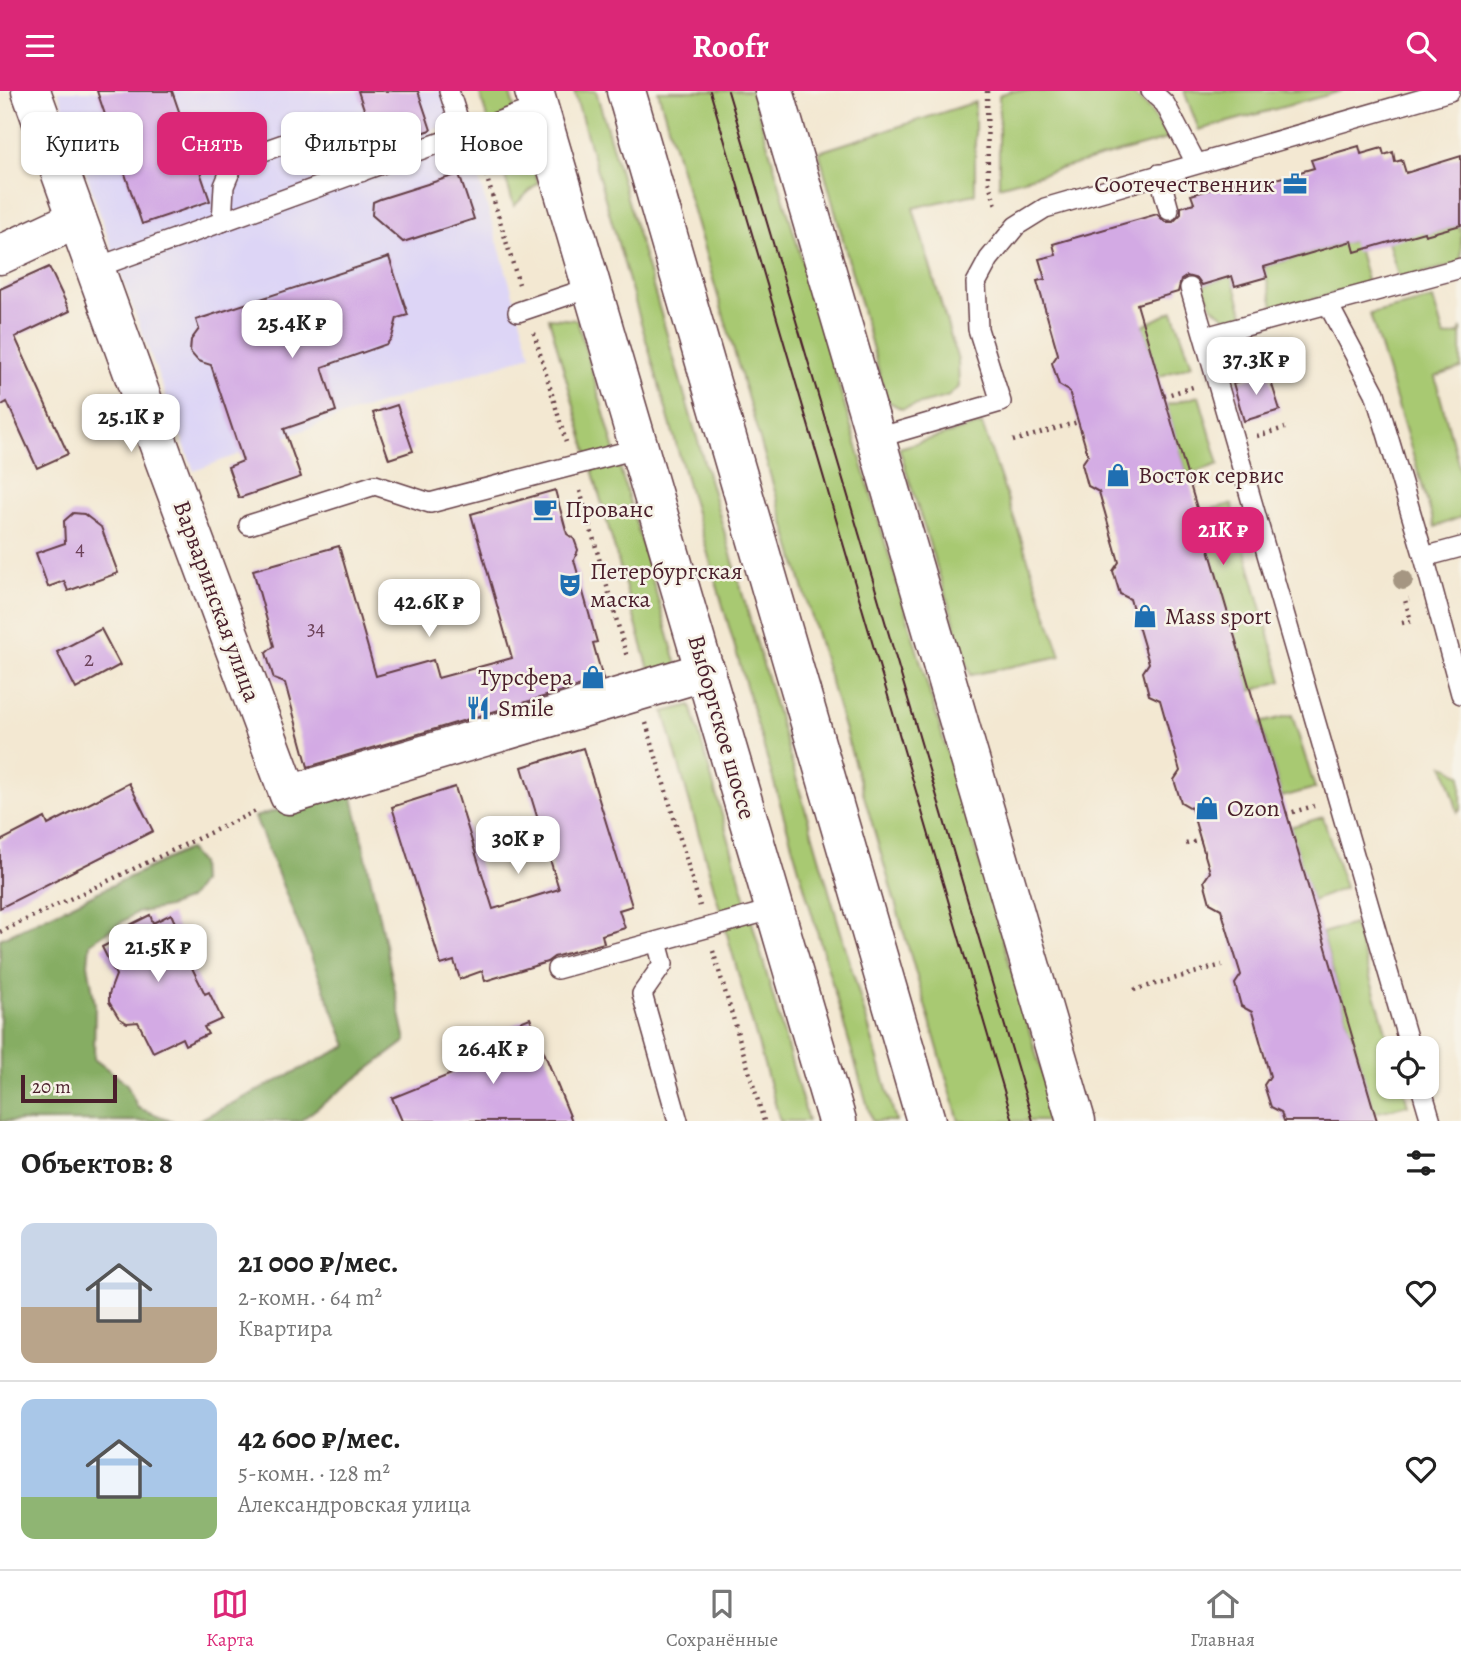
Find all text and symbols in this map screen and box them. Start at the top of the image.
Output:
text: Roofr [692,24,769,68]
icon: menu [21,27,59,65]
icon: search [1402,27,1440,65]
chip: Купить [21,112,143,175]
chip: Снять [157,112,267,175]
chip: Фильтры [281,112,421,175]
chip: Новое [435,112,547,175]
place label: Соотечественник [1094,168,1275,200]
office icon: Соотечественник [1281,170,1309,198]
pin: 25.4K ₽ [227,301,357,360]
text: 25.4K ₽ [258,307,326,338]
pin: 37.3K ₽ [1191,337,1321,397]
text: 37.3K ₽ [1223,344,1289,375]
pin: 25.1K ₽ [66,395,196,454]
text: 25.1K ₽ [98,401,164,432]
place label: Восток сервис [1138,459,1284,491]
shop icon: Восток сервис [1104,461,1132,489]
place label: Прованс [565,493,654,525]
cafe icon: Прованс [531,495,559,523]
street label: Варваринская улица [166,496,268,706]
pin: 21K ₽ [1174,507,1272,567]
text: 21K ₽ [1198,514,1248,545]
house number: 4 [75,534,85,562]
place label: Петербургская маска [590,555,742,615]
theatre icon: Петербургская маска [556,571,584,599]
pin: 42.6K ₽ [364,580,494,639]
text: 42.6K ₽ [394,586,464,617]
place label: Mass sport [1165,600,1272,632]
shop icon: Mass sport [1131,602,1159,630]
house number: 34 [307,614,325,642]
street label: Выборгское шоссе [680,631,764,823]
house number: 2 [84,645,94,673]
place label: Турсфера [478,661,573,693]
shop icon: Турсфера [579,663,607,691]
place label: Smile [498,692,554,724]
restaurant icon: Smile [464,694,492,722]
place label: Ozon [1227,792,1280,824]
shop icon: Ozon [1193,794,1221,822]
pin: 30K ₽ [469,817,567,876]
text: 30K ₽ [492,823,544,854]
pin: 21.5K ₽ [93,925,223,984]
text: 21.5K ₽ [125,931,191,962]
pin: 26.4K ₽ [428,1027,558,1086]
text: 26.4K ₽ [458,1033,528,1064]
map controls [1376,1036,1439,1099]
button: locate [1376,1036,1439,1099]
scale bar [21,1072,117,1104]
text: 20 m [32,1074,71,1100]
text: Объектов: 8 [21,1143,173,1183]
icon: filters [1402,1144,1440,1182]
text: 21 000 ₽/мес. [238,1242,399,1282]
icon: home [77,1251,161,1335]
icon: heart [1402,1274,1440,1312]
text: 2-комн. · 64 m² [238,1282,382,1313]
text: Квартира [238,1313,333,1344]
text: 42 600 ₽/мес. [238,1418,401,1458]
icon: home [77,1427,161,1511]
icon: heart [1402,1450,1440,1488]
text: 5-комн. · 128 m² [238,1458,390,1489]
text: Александровская улица [238,1489,471,1520]
tab: Карта [206,1585,254,1653]
tab: Сохранённые [666,1585,778,1653]
tab: Главная [1190,1585,1255,1653]

